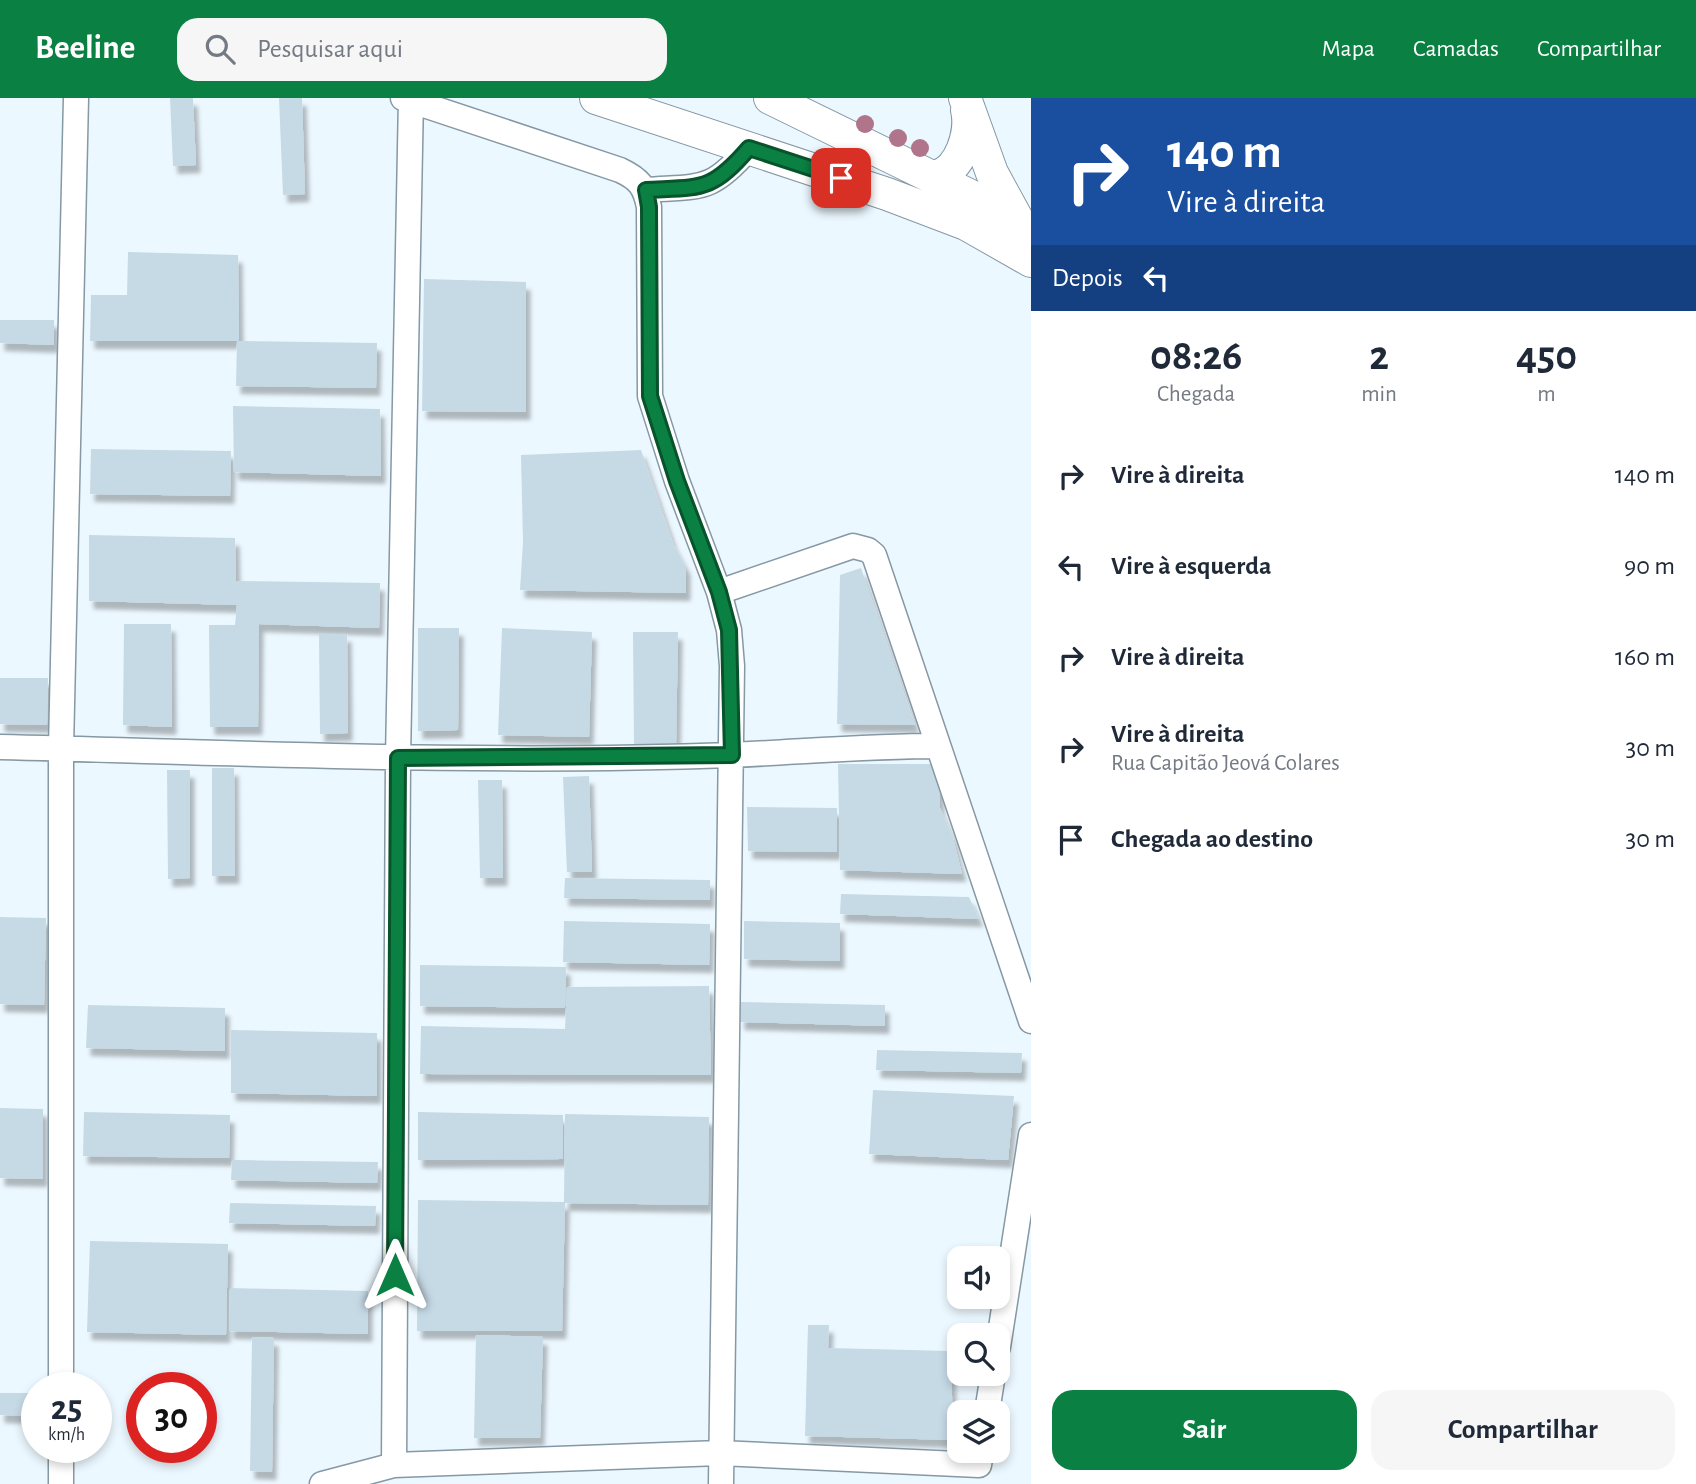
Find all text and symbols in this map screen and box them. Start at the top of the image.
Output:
search box [177,18,667,81]
icon: search [201,30,239,68]
text: Beeline [35,32,135,65]
text: Pesquisar aqui [257,36,403,62]
text: Mapa [1322,37,1375,61]
text: Camadas [1413,37,1499,61]
text: Compartilhar [1537,37,1661,61]
icon: right [1052,126,1143,217]
text: 140 m [1167,128,1282,177]
pin [811,148,871,208]
icon: arrive [822,159,860,197]
text: Vire à direita [1167,186,1325,218]
icon: left [1137,259,1175,297]
text: Depois [1052,265,1123,291]
text: 08:26 [1150,335,1242,377]
text: 2 [1369,335,1389,377]
text: 450 [1516,335,1577,377]
text: Chegada [1157,383,1235,406]
text: min [1361,383,1397,406]
text: m [1537,383,1556,406]
icon: right [1052,457,1090,495]
text: Vire à direita [1111,462,1245,488]
text: 140 m [1615,462,1675,488]
icon: left [1052,548,1090,586]
text: Vire à esquerda [1111,553,1272,579]
text: 90 m [1624,553,1675,579]
icon: right [1052,639,1090,677]
text: Vire à direita [1111,644,1245,670]
text: 160 m [1615,644,1675,670]
text: Vire à direita [1111,721,1245,747]
icon: right [1052,730,1090,768]
text: 30 m [1625,735,1675,761]
text: Rua Capitão Jeová Colares [1111,752,1340,775]
icon: arrive [1052,821,1090,859]
text: Chegada ao destino [1111,826,1313,852]
text: 30 m [1625,826,1675,852]
position arrow [358,1238,432,1312]
map controls [947,1246,1010,1463]
button: sound [947,1246,1010,1309]
button: search [947,1323,1010,1386]
speed limit sign: 30 [126,1372,217,1463]
button: Sair [1052,1390,1357,1470]
button: Compartilhar [1371,1390,1675,1470]
text: 25 [51,1391,82,1426]
button: layers [947,1400,1010,1463]
text: km/h [48,1426,85,1444]

